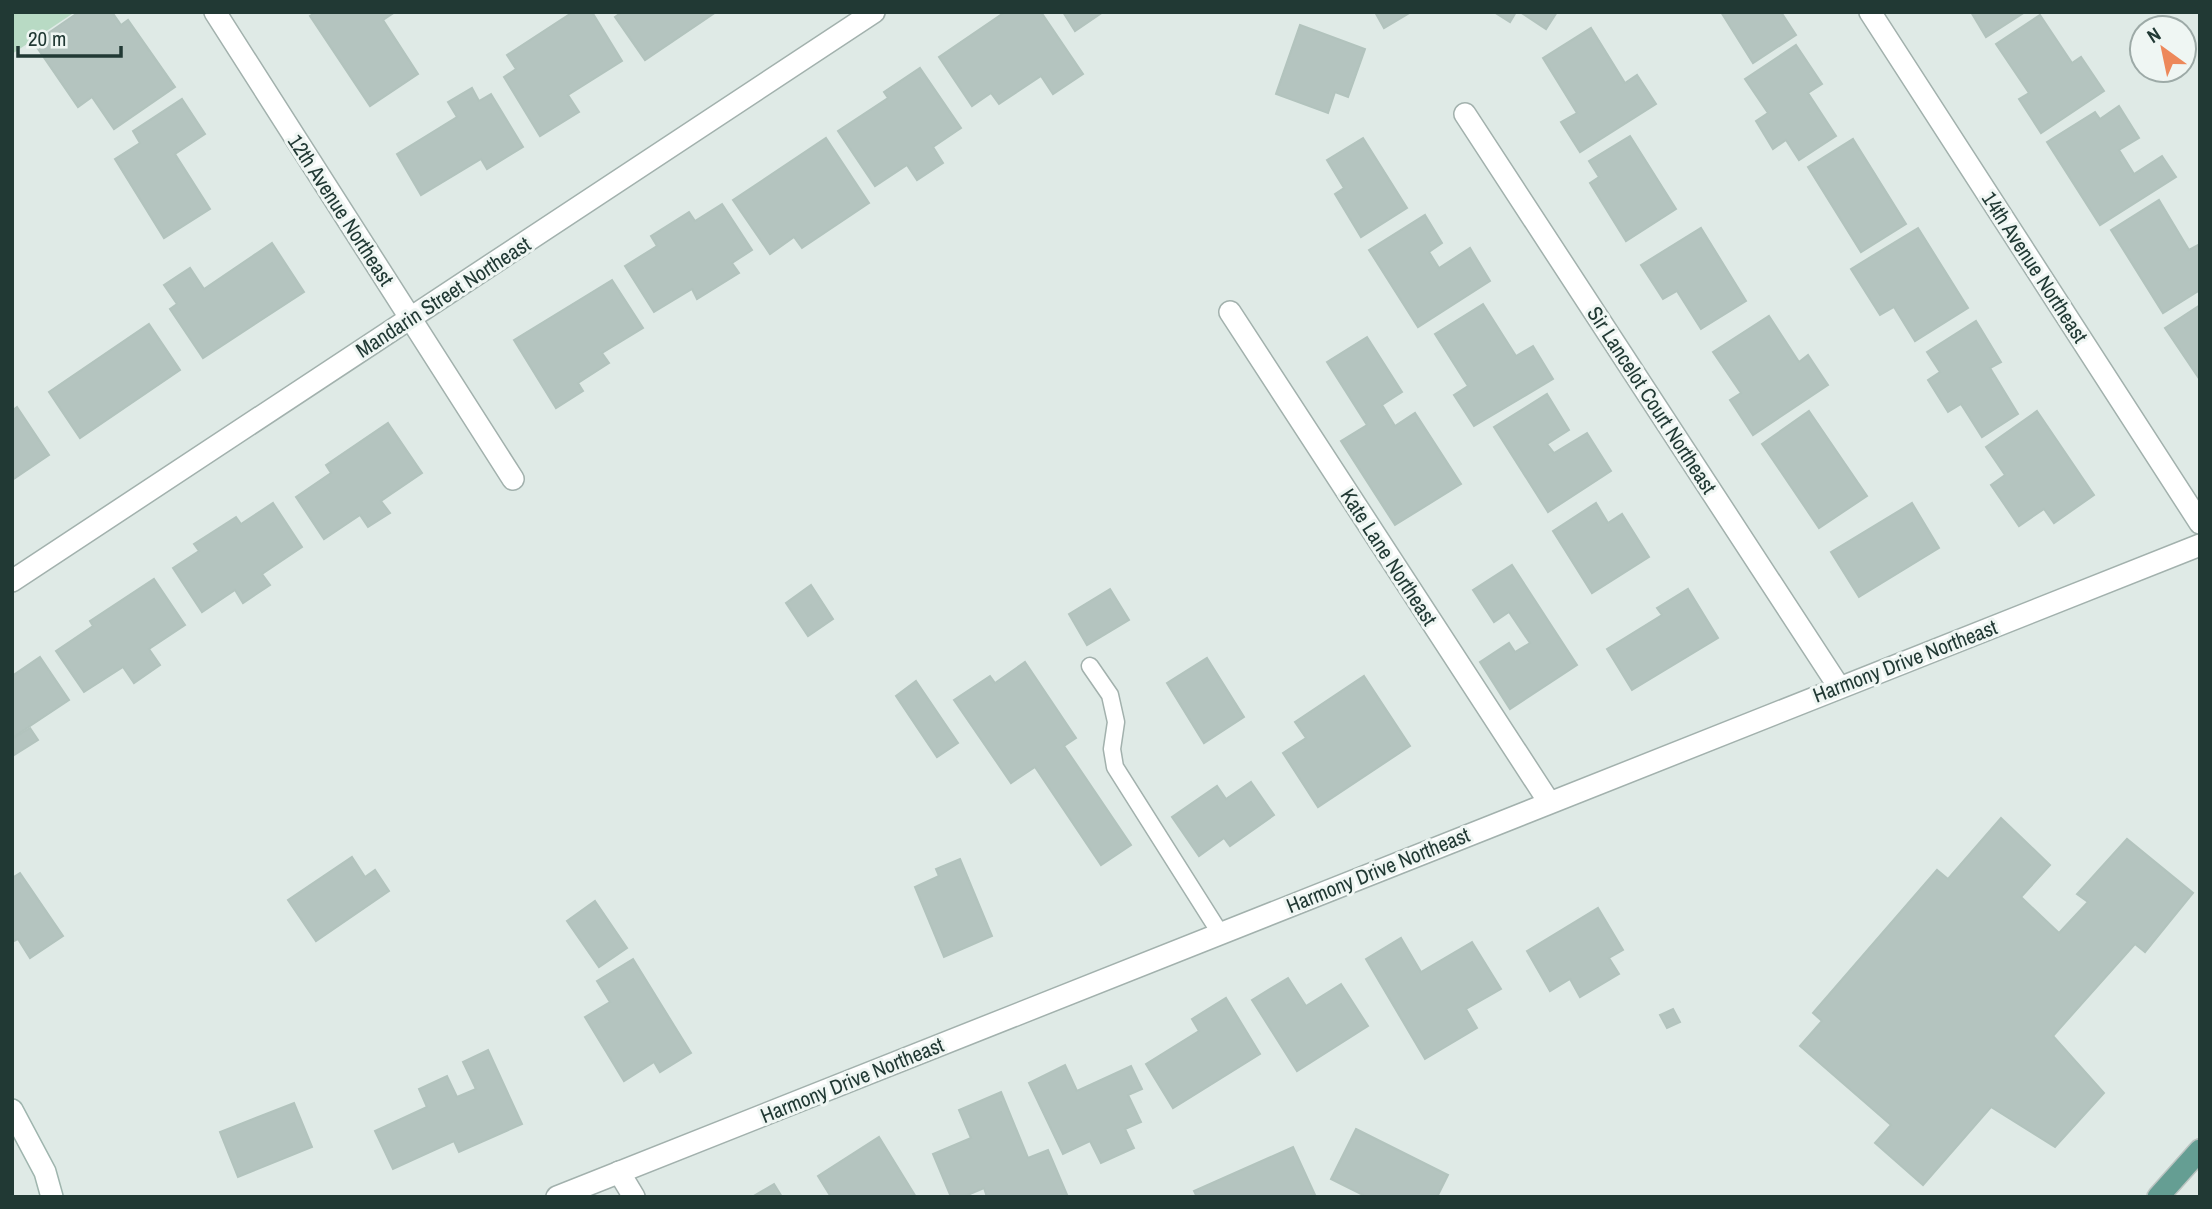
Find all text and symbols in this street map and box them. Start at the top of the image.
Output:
scale bar [18,14,121,58]
north arrow [2128,14,2198,84]
text: N [2142,21,2166,49]
text: 20 m [28,24,66,53]
street label: 12th Avenue Northeast [281,129,401,291]
street label: 14th Avenue Northeast [1975,186,2095,348]
street label: Mandarin Street Northeast [350,229,536,364]
street label: Sir Lancelot Court Northeast [1580,301,1724,500]
street label: Kate Lane Northeast [1334,483,1444,631]
street label: Harmony Drive Northeast [1809,612,2002,710]
street label: Harmony Drive Northeast [1282,820,1474,920]
street label: Harmony Drive Northeast [756,1030,948,1130]

